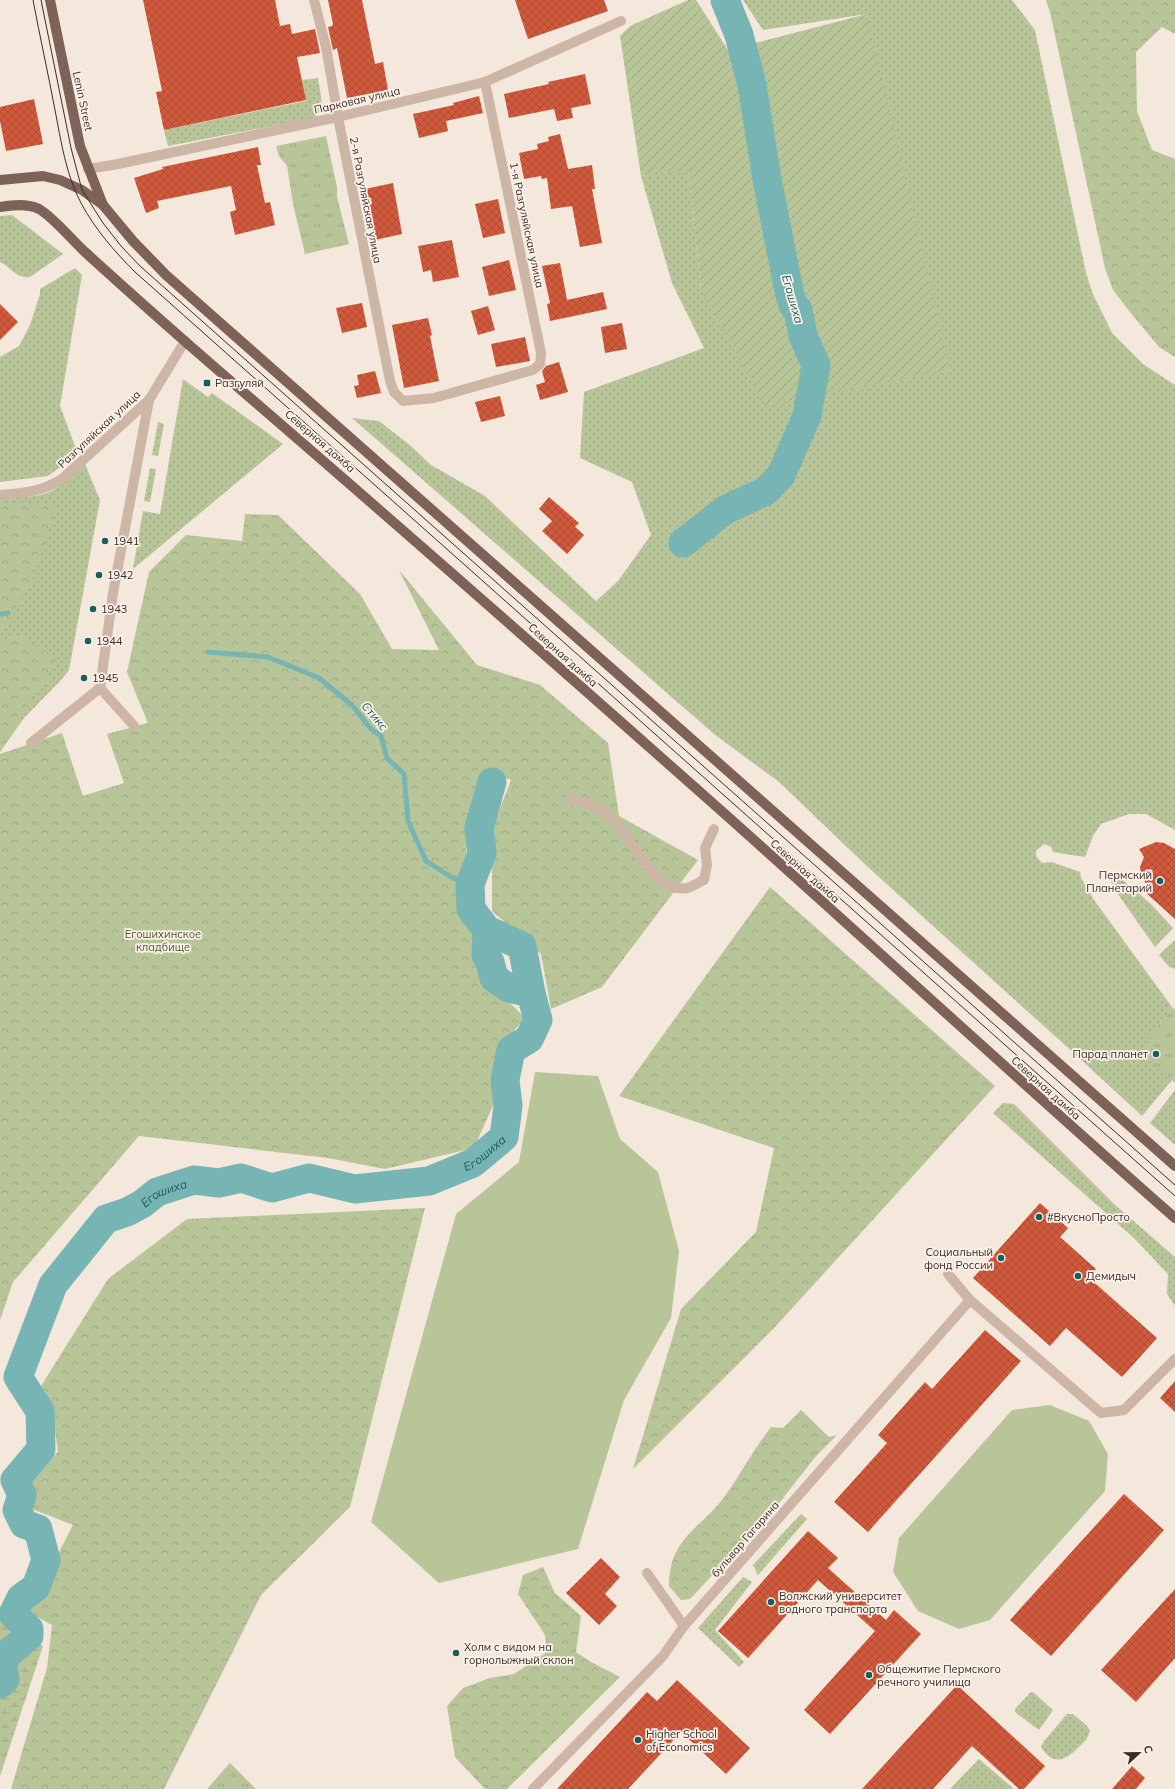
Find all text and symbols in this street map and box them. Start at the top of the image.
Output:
street label: Lenin Street [70,70,96,132]
street label: Парковая улица [313,83,401,117]
street label: 2-я Разгуляйская улица [347,136,385,264]
street label: 1-я Разгуляйская улица [507,161,547,289]
water label: Егошиха [779,273,807,325]
place label: Разгуляй [215,376,264,390]
marker: Разгуляй [202,378,212,388]
street label: Разгуляйская улица [55,387,143,471]
street label: Северная дамба [282,407,358,475]
place label: 1941 [113,534,139,548]
marker: 1941 [100,536,110,546]
place label: 1942 [107,568,134,582]
marker: 1942 [94,570,104,580]
place label: 1943 [101,602,127,616]
marker: 1943 [88,604,98,614]
street label: Северная дамба [525,620,601,690]
place label: 1944 [96,634,123,648]
marker: 1944 [83,636,93,646]
place label: 1945 [92,671,119,685]
marker: 1945 [79,673,89,683]
water label: Стикс [359,698,391,734]
street label: Северная дамба [767,836,843,906]
place label: Пермский Планетарий [1086,868,1152,895]
marker: Пермский Планетарий [1155,876,1165,886]
park label: Егошихинское кладбище [125,927,201,954]
place label: Парад планет [1073,1047,1148,1061]
marker: Парад планет [1151,1049,1161,1059]
street label: Северная дамба [1008,1053,1084,1123]
water label: Егошиха [461,1132,509,1174]
water label: Егошиха [137,1175,189,1210]
place label: #ВкусноПросто [1047,1210,1130,1224]
marker: #ВкусноПросто [1034,1212,1044,1222]
place label: Социальный фонд России [924,1245,993,1272]
marker: Социальный фонд России [996,1253,1006,1263]
place label: Демидыч [1086,1269,1136,1283]
marker: Демидыч [1073,1271,1083,1281]
street label: бульвар Гагарина [708,1498,782,1580]
place label: Волжский университет водного транспорта [779,1589,902,1616]
marker: Волжский университет водного транспорта [766,1597,776,1607]
place label: Холм с видом на горнолыжный склон [464,1640,573,1667]
marker: Холм с видом на горнолыжный склон [451,1648,461,1658]
place label: Общежитие Пермского речного училища [877,1662,1001,1689]
marker: Общежитие Пермского речного училища [864,1670,874,1680]
place label: Higher School of Economics [646,1727,717,1754]
north arrow [1119,1733,1159,1773]
marker: Higher School of Economics [633,1735,643,1745]
text: С [1140,1743,1156,1756]

